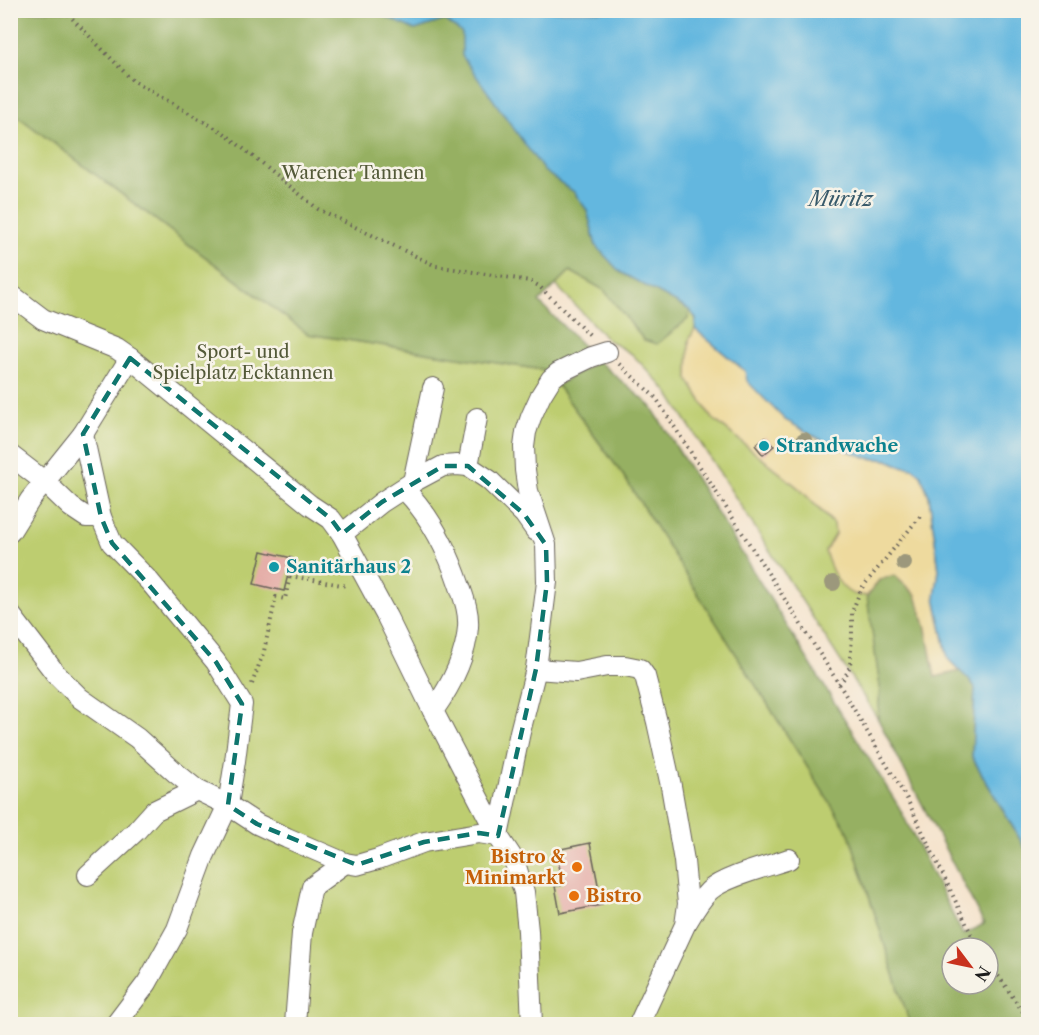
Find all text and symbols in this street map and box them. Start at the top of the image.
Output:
park label: Warener Tannen [280,162,425,184]
water label: Müritz [807,187,874,211]
park label: Sport- und Spielplatz Ecktannen [153,341,334,384]
place label: Strandwache [776,435,898,457]
marker: Strandwache [757,439,771,453]
place label: Sanitärhaus 2 [286,556,411,578]
marker: Sanitärhaus 2 [267,560,281,574]
place label: Bistro & Minimarkt [465,846,566,889]
marker: Bistro & Minimarkt [570,860,584,874]
place label: Bistro [586,885,641,907]
marker: Bistro [567,889,581,903]
north arrow [940,936,1000,996]
text: N [971,963,995,985]

